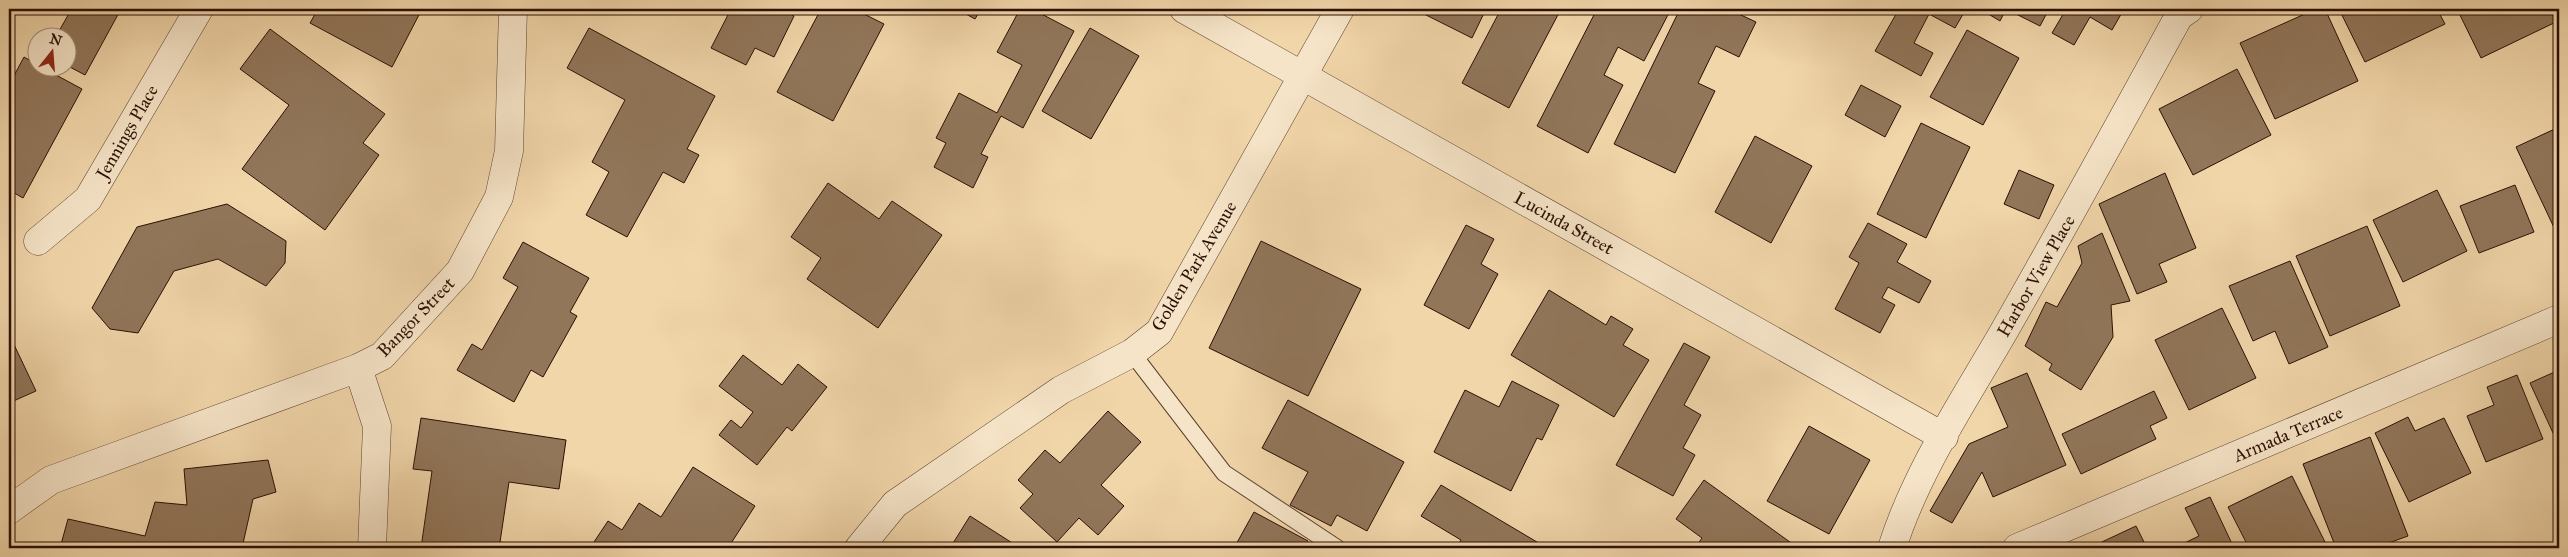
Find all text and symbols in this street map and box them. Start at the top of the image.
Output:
north arrow [28,28,78,78]
text: N [47,30,64,50]
street label: Jennings Place [90,81,164,185]
street label: Lucinda Street [1510,187,1618,260]
street label: Golden Park Avenue [1147,197,1241,335]
street label: Harbor View Place [1992,211,2080,341]
street label: Bangor Street [373,272,461,362]
street label: Armada Terrace [2229,401,2346,467]

